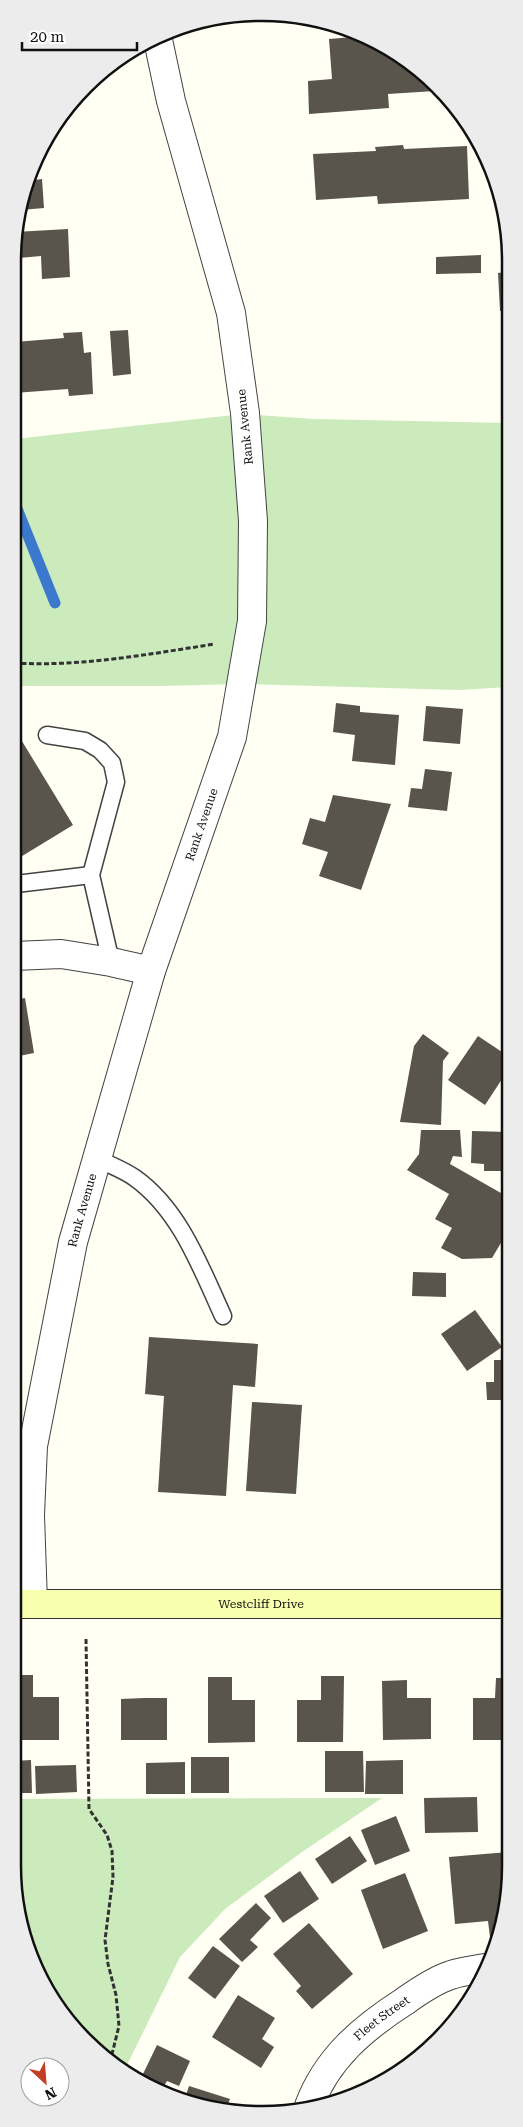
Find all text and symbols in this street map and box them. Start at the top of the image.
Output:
scale bar [22,20,138,52]
text: 20 m [30,28,65,46]
street label: Rank Avenue [234,388,256,466]
street label: Rank Avenue [183,786,221,863]
street label: Rank Avenue [65,1171,99,1248]
street label: Westcliff Drive [218,1597,304,1611]
street label: Fleet Street [351,1993,413,2043]
north arrow [20,2057,70,2107]
text: N [42,2084,59,2103]

